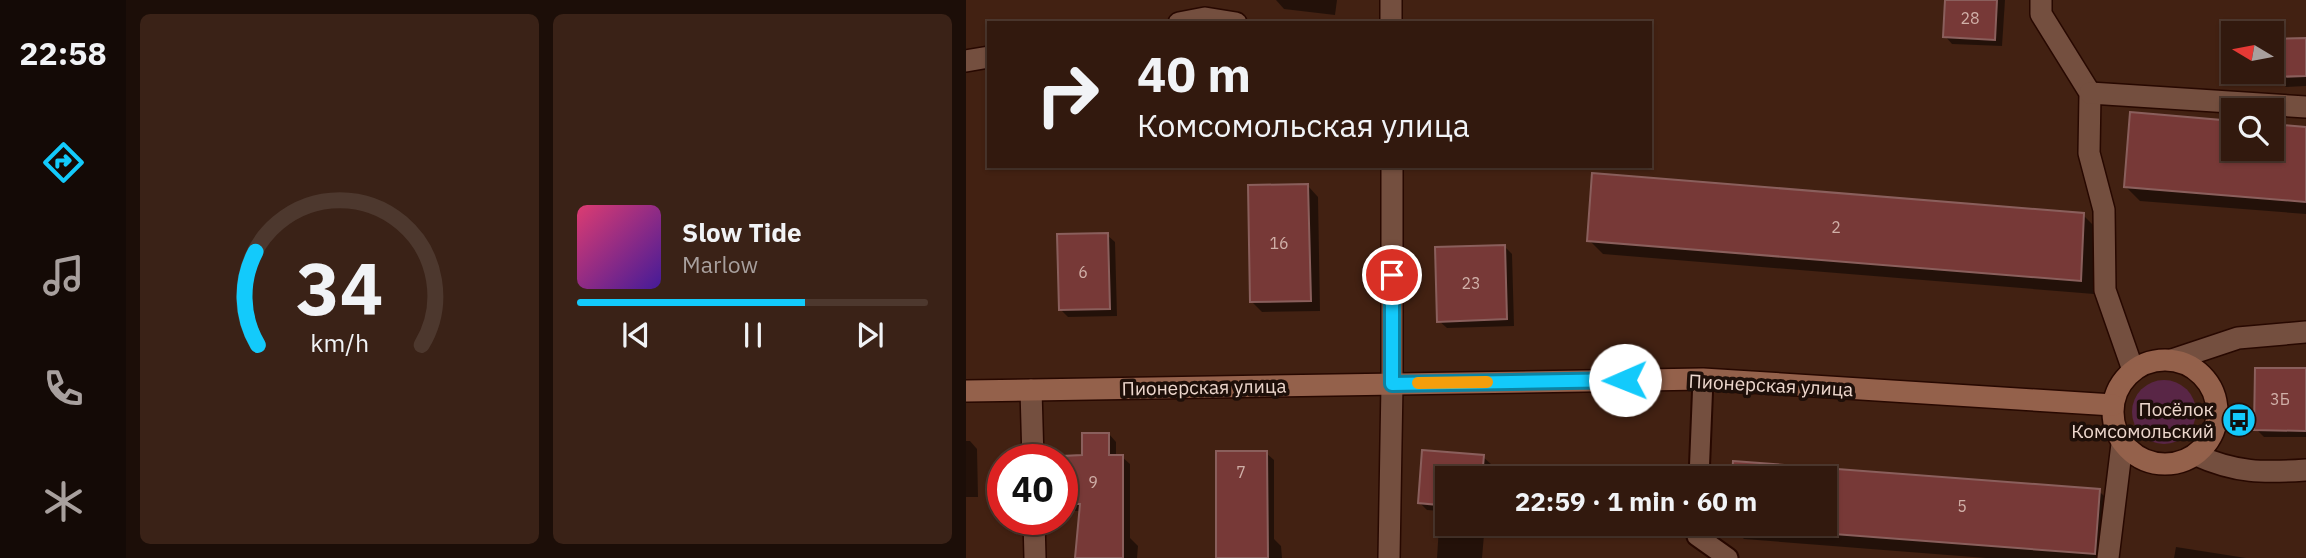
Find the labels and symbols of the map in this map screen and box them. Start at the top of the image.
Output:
house number: 28 [1960,8,1980,28]
north arrow [2221,21,2284,84]
house number: 2 [1831,217,1841,237]
house number: 16 [1269,233,1289,253]
pin [1362,245,1422,305]
house number: 6 [1078,262,1088,282]
house number: 23 [1461,273,1481,293]
position arrow [1588,343,1662,417]
street label: Пионерская улица [1688,369,1854,401]
street label: Пионерская улица [1121,374,1287,400]
house number: 3Б [2270,389,2290,409]
place label: Посёлок Комсомольский [2071,397,2214,443]
bus stop icon: Посёлок Комсомольский [2220,401,2258,439]
speed limit sign: 40 [987,444,1078,535]
house number: 7 [1236,462,1246,482]
house number: 9 [1088,472,1098,492]
house number: 5 [1957,496,1967,516]

